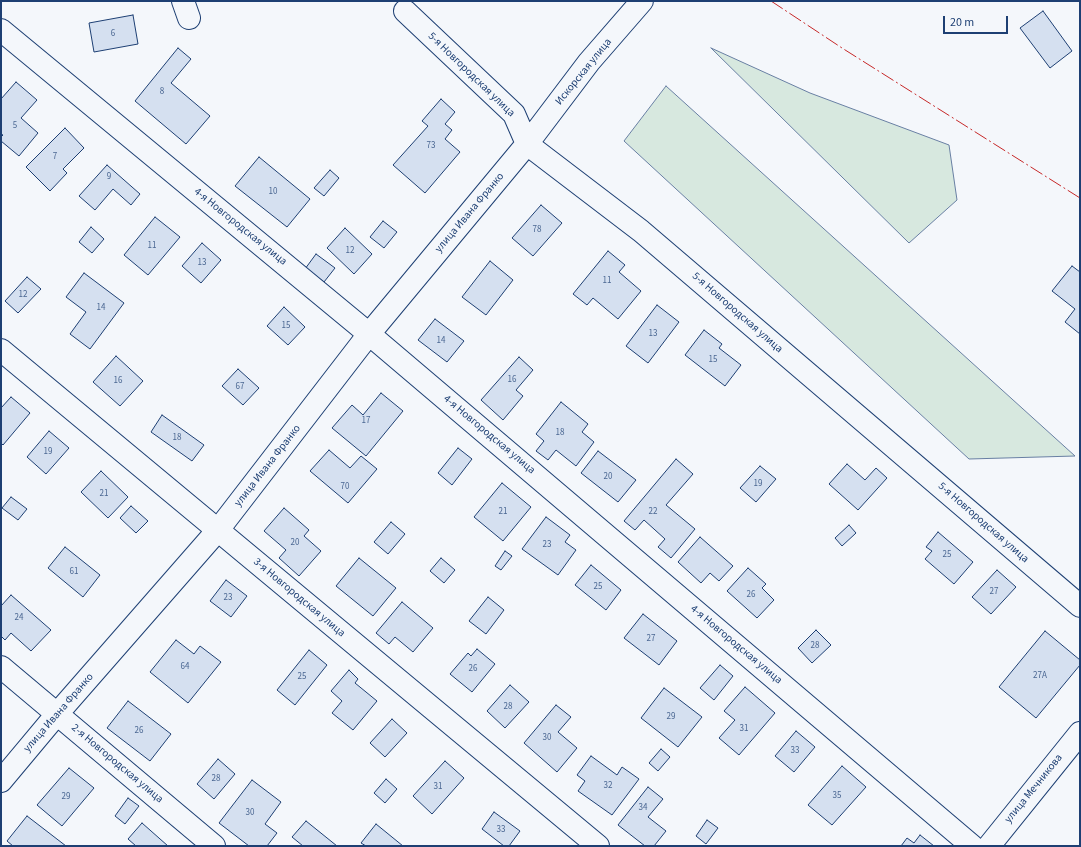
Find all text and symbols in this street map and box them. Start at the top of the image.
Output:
scale bar [945,8,1010,34]
text: 20 m [950,14,974,31]
house number: 6 [111,29,115,39]
street label: 5-я Новгородская улица [425,30,517,120]
street label: Искорская улица [553,36,615,108]
house number: 8 [160,87,164,97]
house number: 5 [13,121,17,131]
house number: 73 [427,141,435,151]
house number: 7 [53,152,57,162]
street label: улица Ивана Франко [433,170,507,256]
house number: 9 [107,172,111,182]
street label: 4-я Новгородская улица [191,185,289,269]
house number: 10 [269,187,277,197]
house number: 78 [533,225,541,235]
house number: 11 [148,241,156,251]
house number: 12 [346,246,354,256]
house number: 13 [198,258,206,268]
street label: 5-я Новгородская улица [689,270,785,356]
house number: 11 [603,276,611,286]
house number: 12 [19,290,27,300]
house number: 14 [97,303,105,313]
house number: 15 [282,321,290,331]
house number: 13 [649,329,657,339]
house number: 14 [437,336,445,346]
house number: 15 [709,355,717,365]
house number: 16 [508,375,516,385]
house number: 16 [114,376,122,386]
house number: 67 [236,382,244,392]
street label: 4-я Новгородская улица [440,393,538,477]
house number: 17 [362,416,370,426]
street label: улица Ивана Франко [232,422,304,510]
house number: 18 [556,428,564,438]
house number: 18 [173,433,181,443]
house number: 19 [44,447,52,457]
house number: 20 [604,472,612,482]
house number: 19 [754,479,762,489]
street label: 5-я Новгородская улица [935,480,1031,566]
house number: 70 [341,482,349,492]
house number: 21 [100,489,108,499]
house number: 21 [499,507,507,517]
house number: 22 [649,507,657,517]
house number: 20 [291,538,299,548]
house number: 23 [543,540,551,550]
house number: 25 [943,550,951,560]
street label: 3-я Новгородская улица [250,556,348,640]
house number: 61 [70,567,78,577]
house number: 25 [594,582,602,592]
house number: 27 [990,587,998,597]
house number: 26 [747,590,755,600]
house number: 23 [224,593,232,603]
street label: 4-я Новгородская улица [687,603,785,687]
house number: 24 [15,613,23,623]
house number: 27 [647,634,655,644]
house number: 28 [811,641,819,651]
house number: 64 [181,662,189,672]
house number: 26 [469,664,477,674]
street label: улица Ивана Франко [21,671,97,755]
house number: 27А [1033,671,1047,681]
house number: 25 [298,672,306,682]
house number: 28 [504,702,512,712]
house number: 29 [667,712,675,722]
street label: 2-я Новгородская улица [68,722,166,806]
house number: 31 [740,724,748,734]
house number: 26 [135,726,143,736]
house number: 30 [543,733,551,743]
house number: 33 [791,746,799,756]
street label: улица Мечникова [1002,752,1066,826]
house number: 28 [212,774,220,784]
house number: 32 [604,781,612,791]
house number: 31 [434,782,442,792]
house number: 35 [833,791,841,801]
house number: 29 [62,792,70,802]
house number: 34 [639,803,647,813]
house number: 30 [246,808,254,818]
house number: 33 [497,825,505,835]

